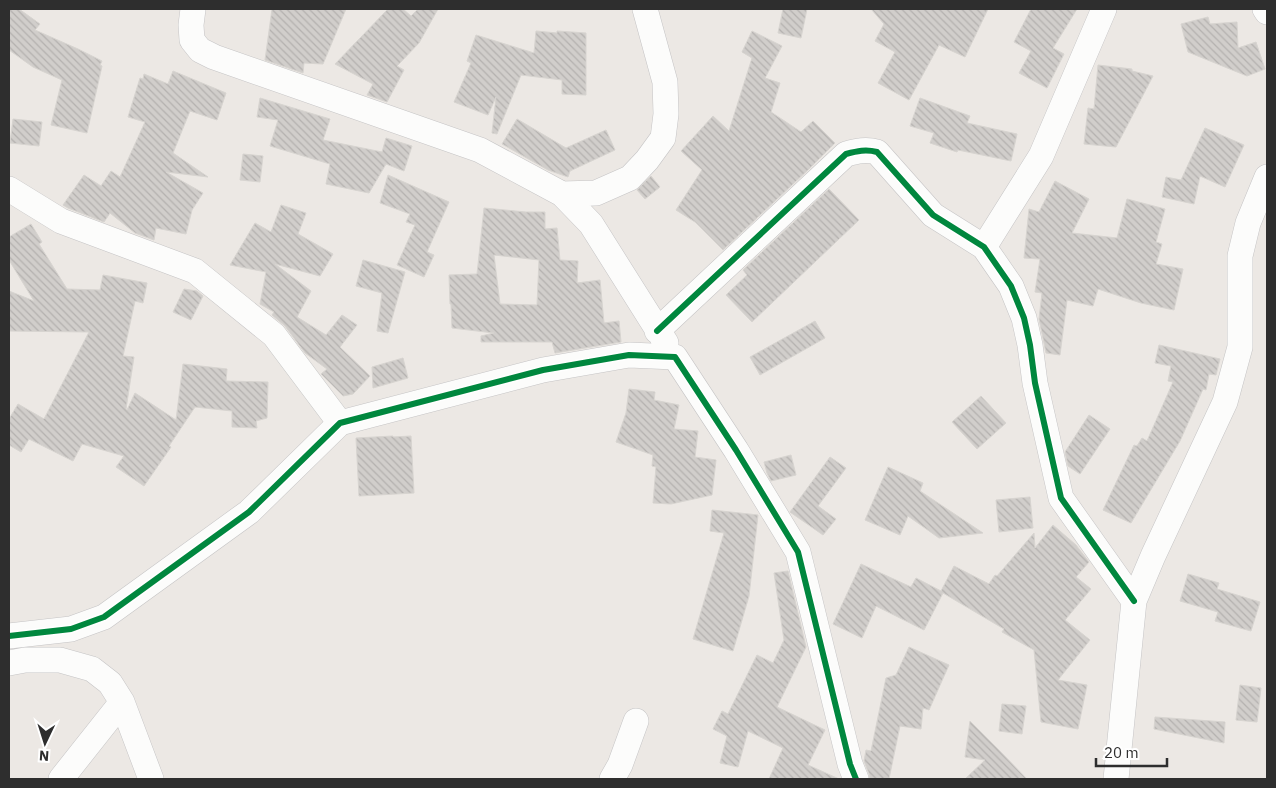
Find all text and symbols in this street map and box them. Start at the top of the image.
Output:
north arrow [20,718,70,768]
scale bar [1096,736,1167,768]
text: 20 m [1104,743,1139,762]
text: N [38,747,50,765]

